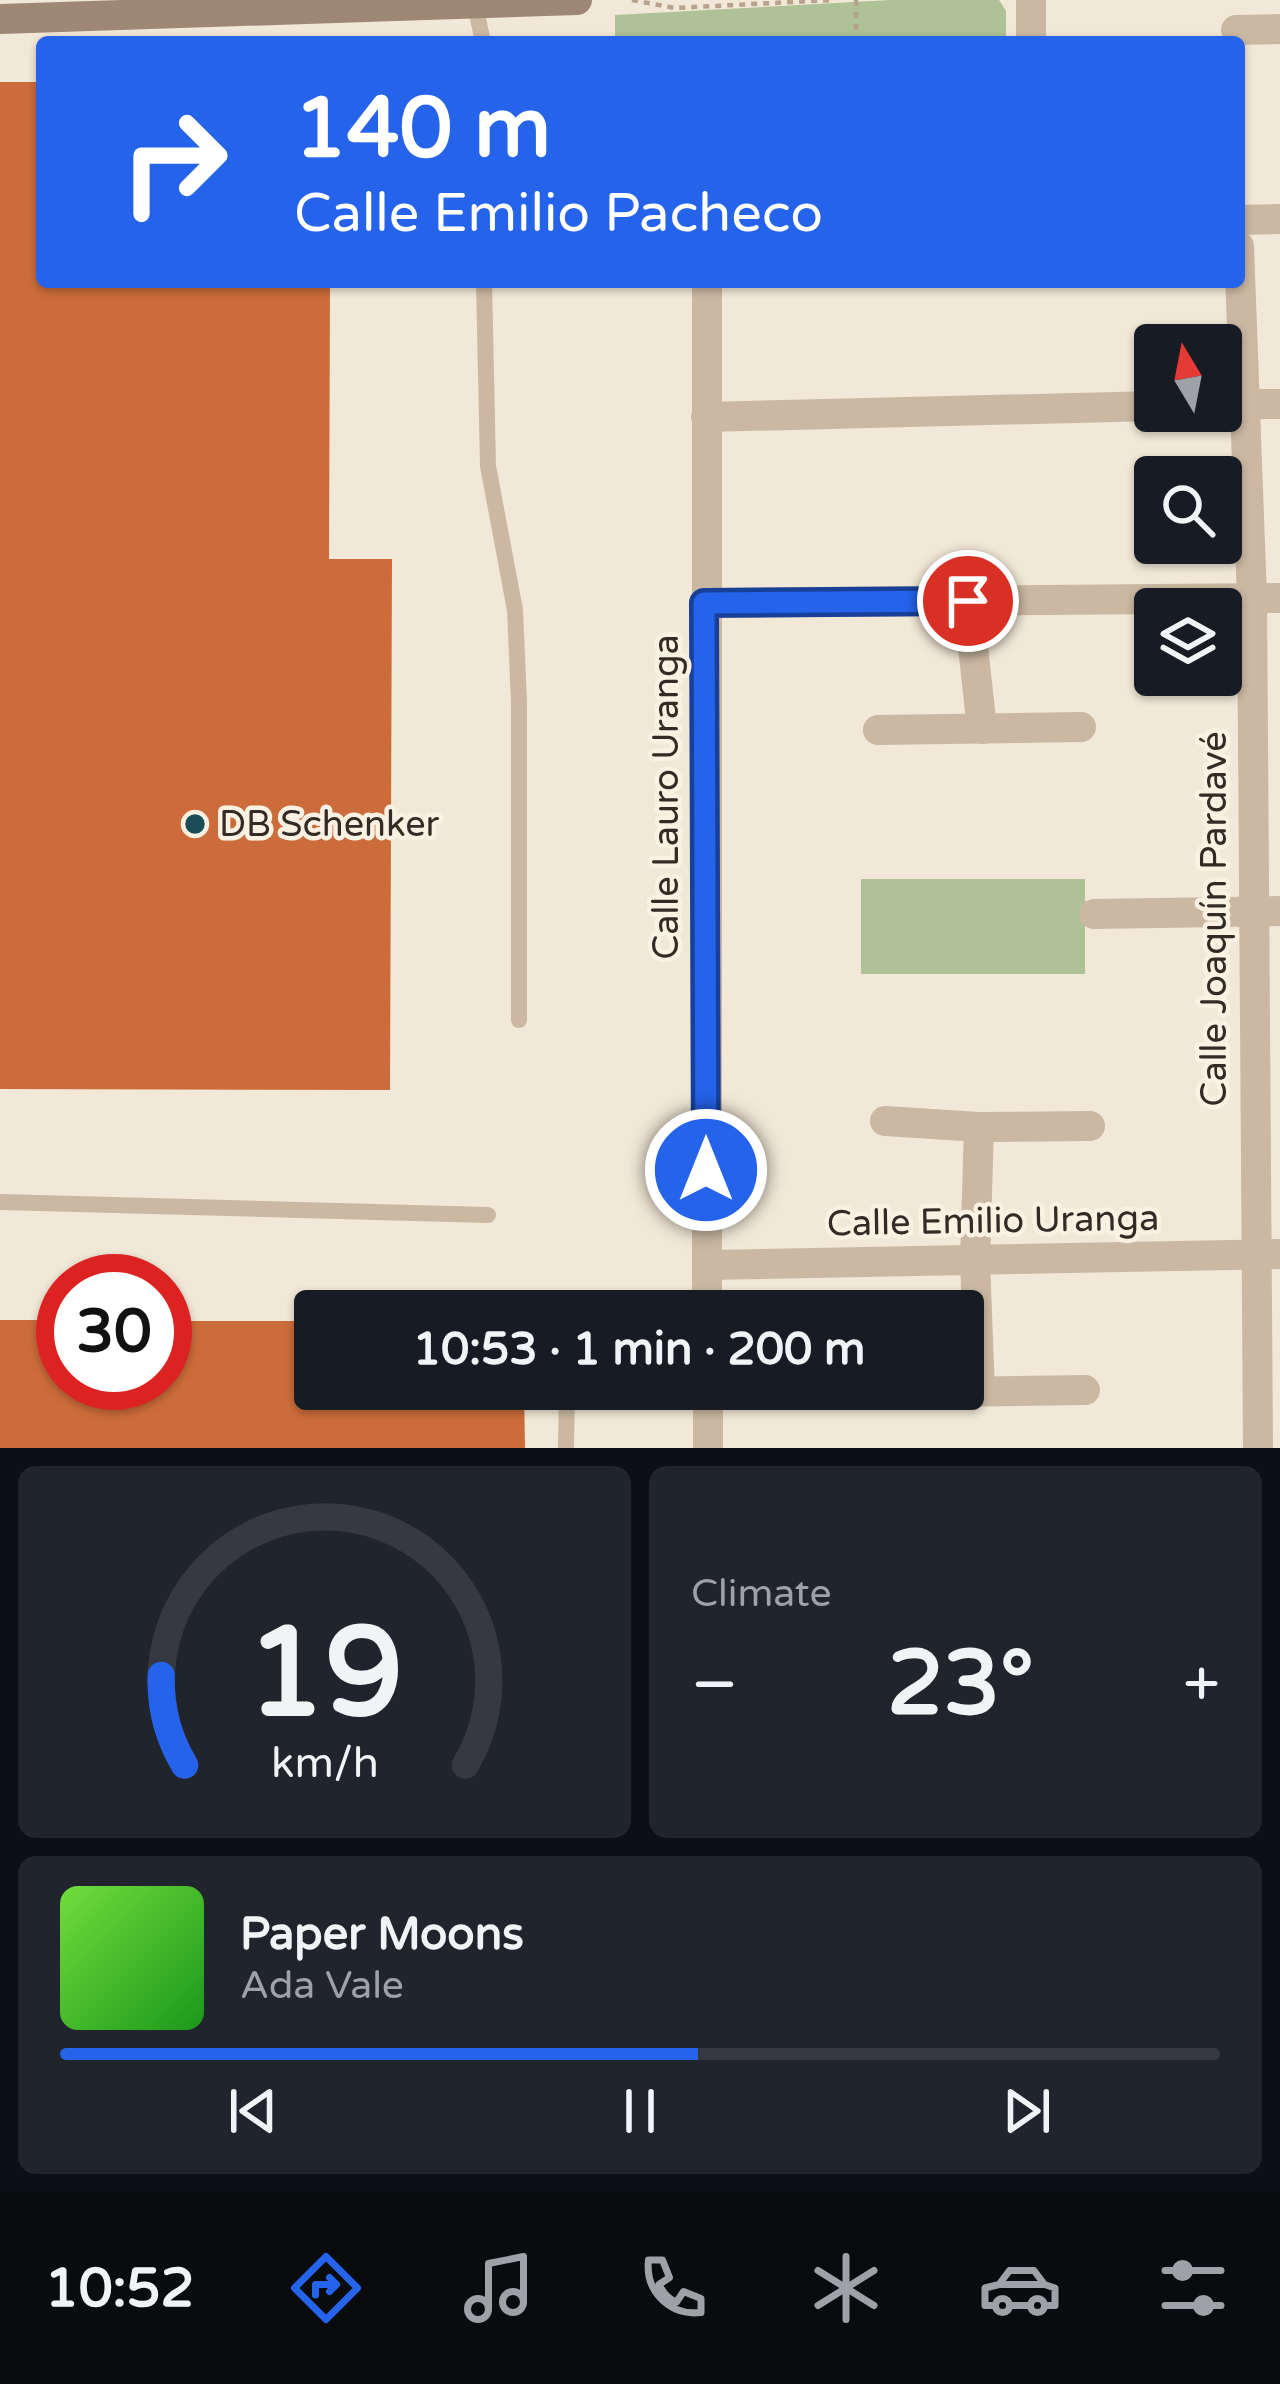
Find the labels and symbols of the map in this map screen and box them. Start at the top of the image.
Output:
north arrow [1134,324,1242,432]
pin [917,550,1019,652]
street label: Calle Lauro Uranga [645,634,688,960]
street label: Calle Joaquín Pardavé [1193,731,1236,1107]
place label: DB Schenker [219,803,440,846]
marker: DB Schenker [182,811,208,837]
position arrow [643,1107,769,1233]
street label: Calle Emilio Uranga [826,1197,1160,1245]
speed limit sign: 30 [36,1254,192,1410]

